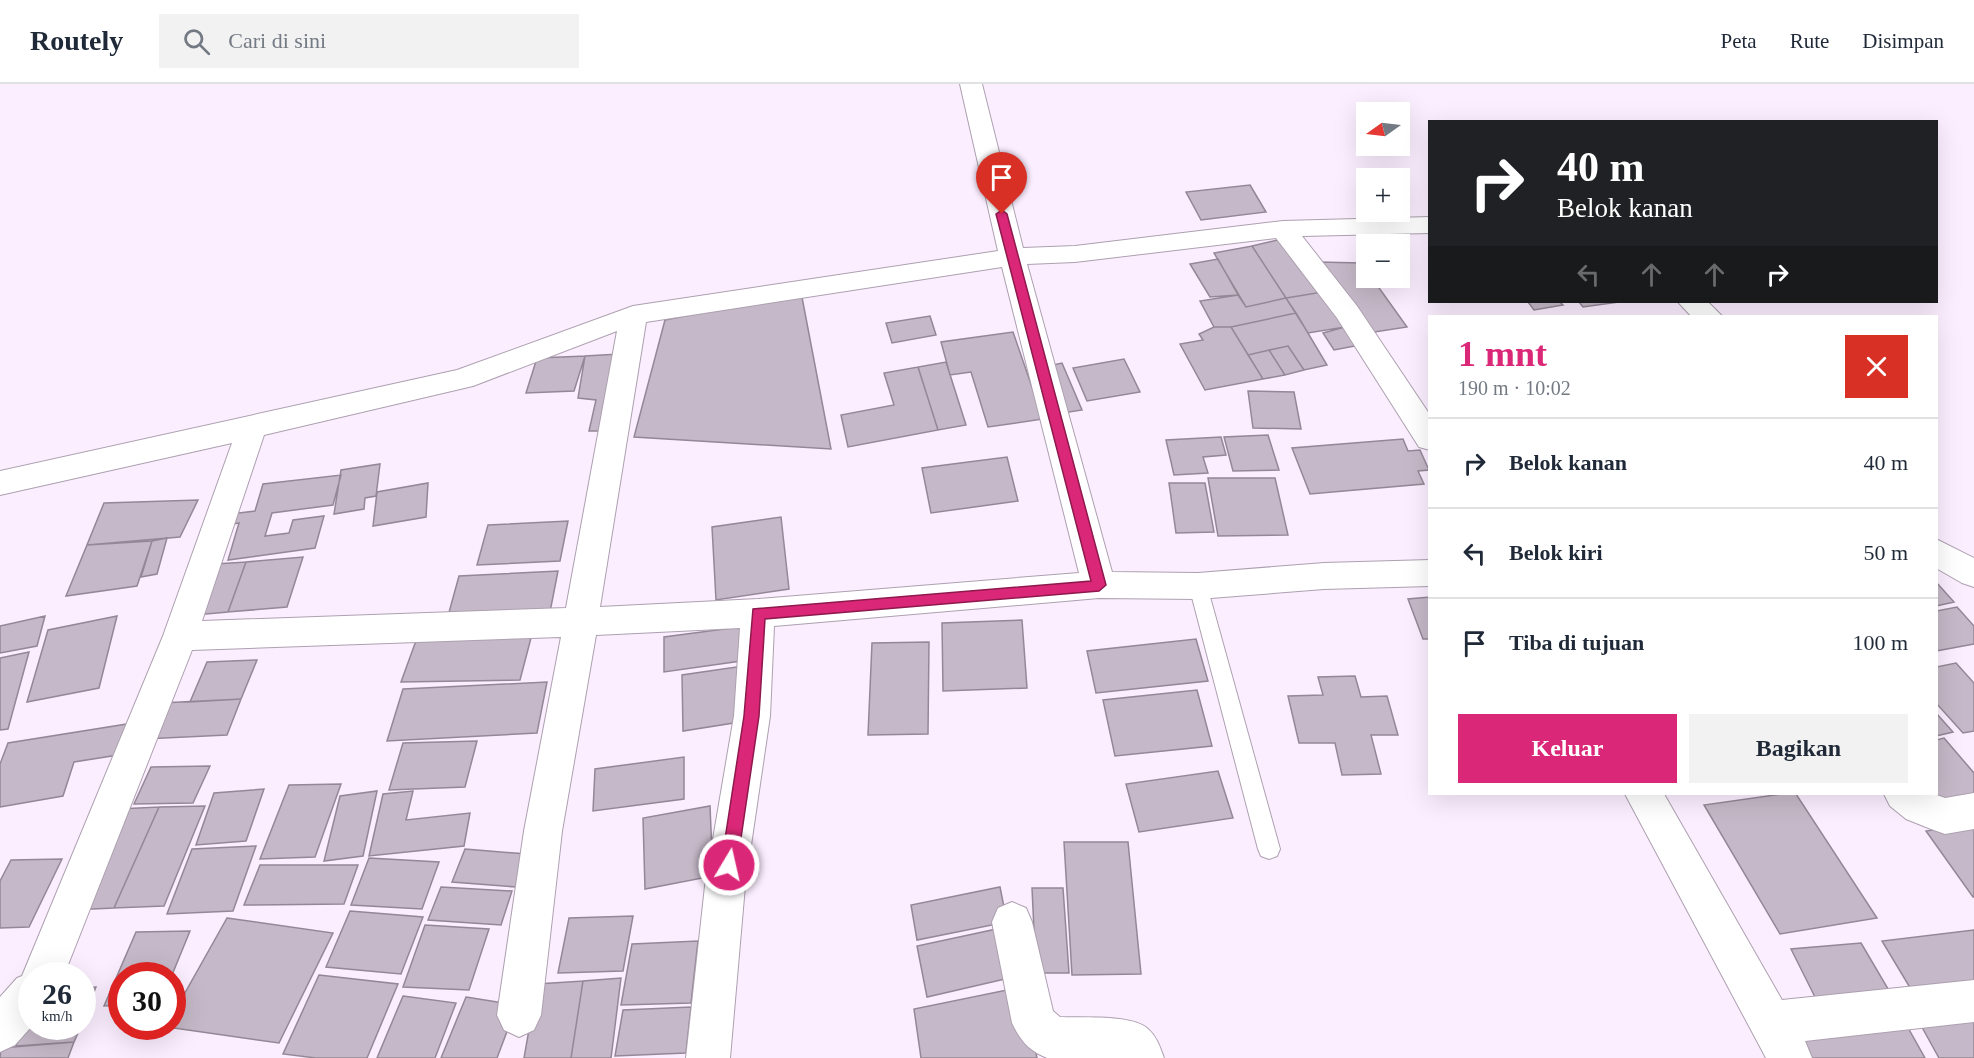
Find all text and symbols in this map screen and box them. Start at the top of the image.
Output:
search box [159,14,579,68]
text: Routely [30,25,123,56]
icon: search [180,25,213,58]
text: Cari di sini [228,28,326,53]
text: Peta [1721,29,1757,53]
text: Rute [1790,29,1829,53]
text: Disimpan [1862,29,1944,53]
north arrow [1356,102,1410,156]
map controls [1356,102,1410,288]
icon: right [1458,144,1536,222]
text: 40 m [1557,144,1645,190]
pin [976,152,1027,214]
icon: arrive [985,161,1018,194]
button: + [1356,168,1410,222]
text: Belok kanan [1557,193,1693,223]
button: − [1356,234,1410,288]
icon: left [1572,258,1605,291]
icon: ahead [1635,258,1668,291]
icon: ahead [1698,258,1731,291]
icon: right [1761,258,1794,291]
text: 1 mnt [1458,334,1547,374]
button: close [1845,335,1908,398]
text: 190 m · 10:02 [1458,377,1571,399]
icon: right [1458,447,1491,480]
text: Belok kanan [1509,450,1627,475]
text: 40 m [1863,450,1908,475]
icon: left [1458,537,1491,570]
text: Belok kiri [1509,540,1603,565]
text: 50 m [1863,540,1908,565]
icon: arrive [1458,627,1491,660]
text: Tiba di tujuan [1509,630,1644,655]
text: 100 m [1852,630,1908,655]
button: Keluar [1458,714,1677,783]
button: Bagikan [1689,714,1908,783]
position arrow [697,833,761,897]
speed limit sign: 30 [108,962,186,1040]
text: 26 [42,977,72,1010]
text: km/h [42,1008,72,1024]

